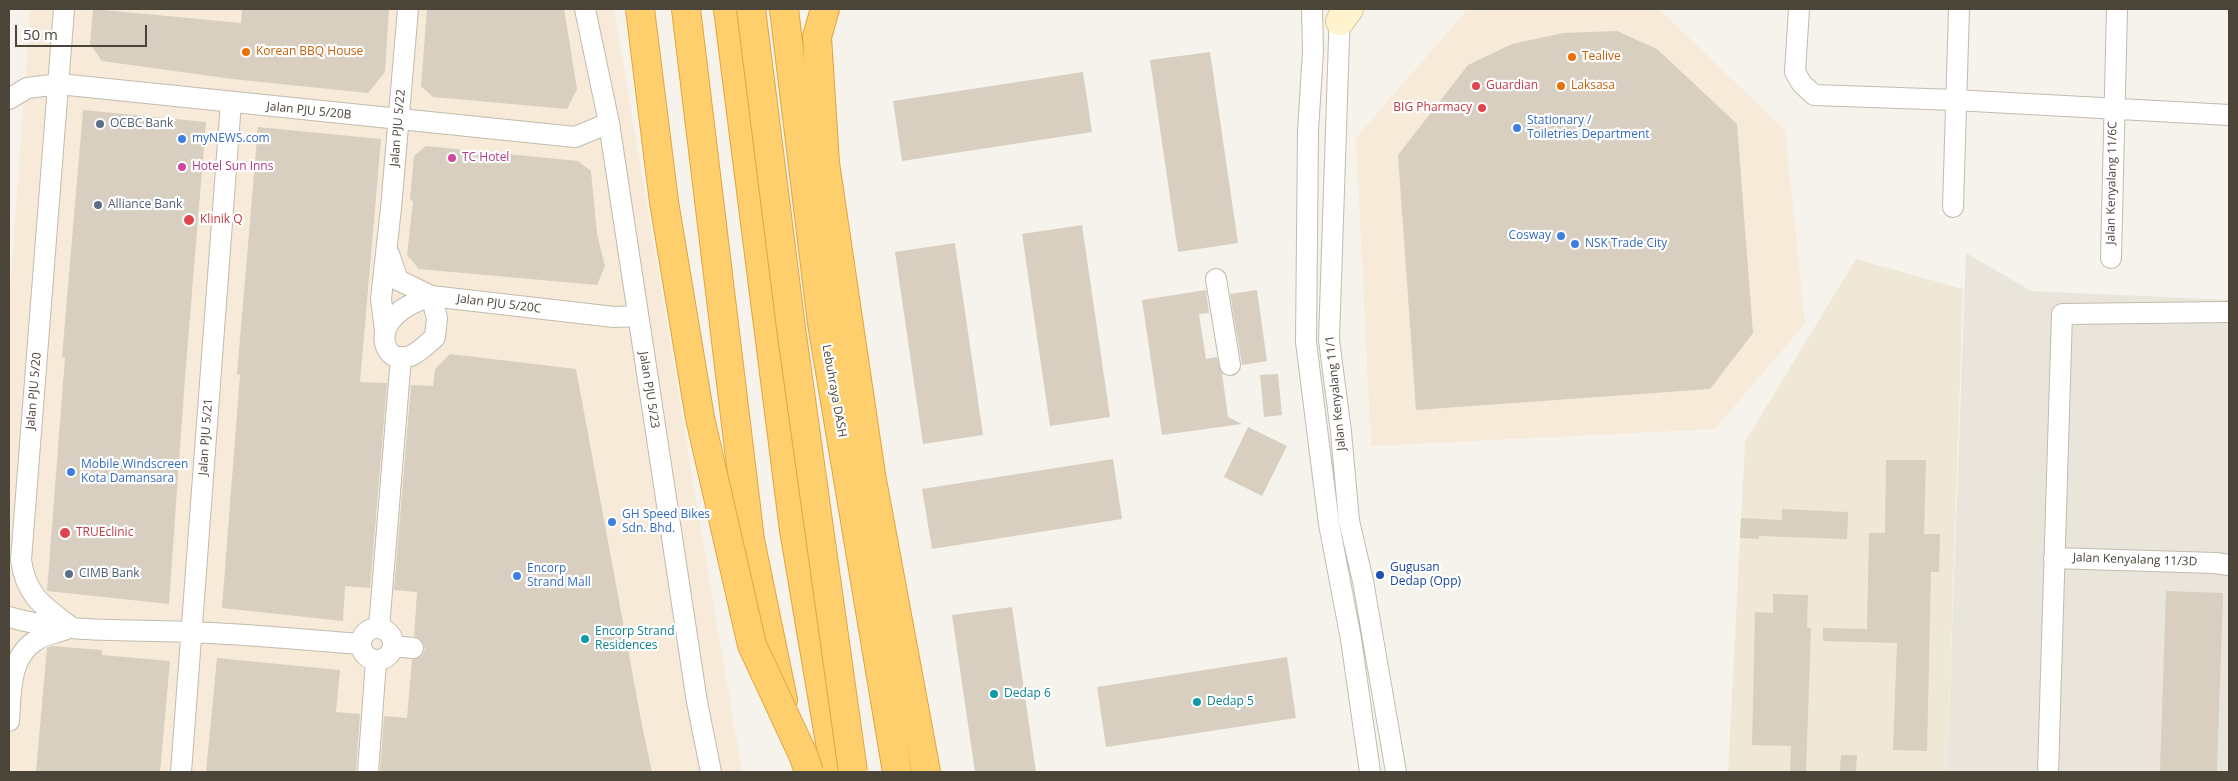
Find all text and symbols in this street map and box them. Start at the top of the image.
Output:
scale bar [18,15,150,47]
text: 50 m [23,24,58,44]
place label: Korean BBQ House [256,45,363,59]
marker: Korean BBQ House [240,46,252,58]
place label: Tealive [1582,50,1621,64]
marker: Tealive [1566,51,1578,63]
place label: Guardian [1486,79,1538,93]
place label: Laksasa [1571,79,1615,93]
marker: Guardian [1470,80,1482,92]
marker: Laksasa [1555,80,1567,92]
street label: Jalan PJU 5/22 [387,89,409,167]
street label: Jalan PJU 5/20B [266,99,352,123]
place label: BIG Pharmacy [1393,101,1472,115]
marker: BIG Pharmacy [1476,102,1488,114]
place label: Stationary / Toiletries Department [1527,114,1650,142]
place label: OCBC Bank [110,117,173,131]
marker: OCBC Bank [94,118,106,130]
street label: Jalan Kenyalang 11/6C [2104,121,2120,245]
marker: Stationary / Toiletries Department [1511,122,1523,134]
place label: myNEWS.com [192,132,270,146]
marker: myNEWS.com [176,133,188,145]
place label: TC Hotel [462,151,509,165]
marker: TC Hotel [446,152,458,164]
place label: Hotel Sun Inns [192,160,273,174]
marker: Hotel Sun Inns [176,161,188,173]
place label: Alliance Bank [108,198,182,212]
marker: Alliance Bank [92,199,104,211]
marker: Klinik Q [182,213,196,227]
place label: Klinik Q [200,213,243,227]
place label: Cosway [1509,229,1551,243]
marker: Cosway [1555,230,1567,242]
place label: NSK Trade City [1585,237,1667,251]
marker: NSK Trade City [1569,238,1581,250]
street label: Jalan PJU 5/20C [456,292,542,316]
street label: Jalan Kenyalang 11/1 [1323,335,1349,451]
street label: Lebuhraya DASH [819,343,849,439]
street label: Jalan PJU 5/23 [636,351,662,429]
street label: Jalan PJU 5/20 [23,352,45,430]
street label: Jalan PJU 5/21 [196,398,216,476]
place label: Mobile Windscreen Kota Damansara [81,458,188,486]
marker: Mobile Windscreen Kota Damansara [65,466,77,478]
place label: GH Speed Bikes Sdn. Bhd. [622,508,710,536]
marker: GH Speed Bikes Sdn. Bhd. [606,516,618,528]
marker: TRUEclinic [58,526,72,540]
place label: TRUEclinic [76,526,133,540]
street label: Jalan Kenyalang 11/3D [2073,551,2197,569]
place label: Gugusan Dedap (Opp) [1390,561,1461,589]
place label: Encorp Strand Mall [527,562,591,590]
place label: CIMB Bank [79,567,140,581]
marker: CIMB Bank [63,568,75,580]
marker: Gugusan Dedap (Opp) [1374,569,1386,581]
marker: Encorp Strand Mall [511,570,523,582]
place label: Encorp Strand Residences [595,625,674,653]
marker: Encorp Strand Residences [579,633,591,645]
place label: Dedap 6 [1004,687,1051,701]
marker: Dedap 6 [988,688,1000,700]
place label: Dedap 5 [1207,695,1254,709]
marker: Dedap 5 [1191,696,1203,708]

